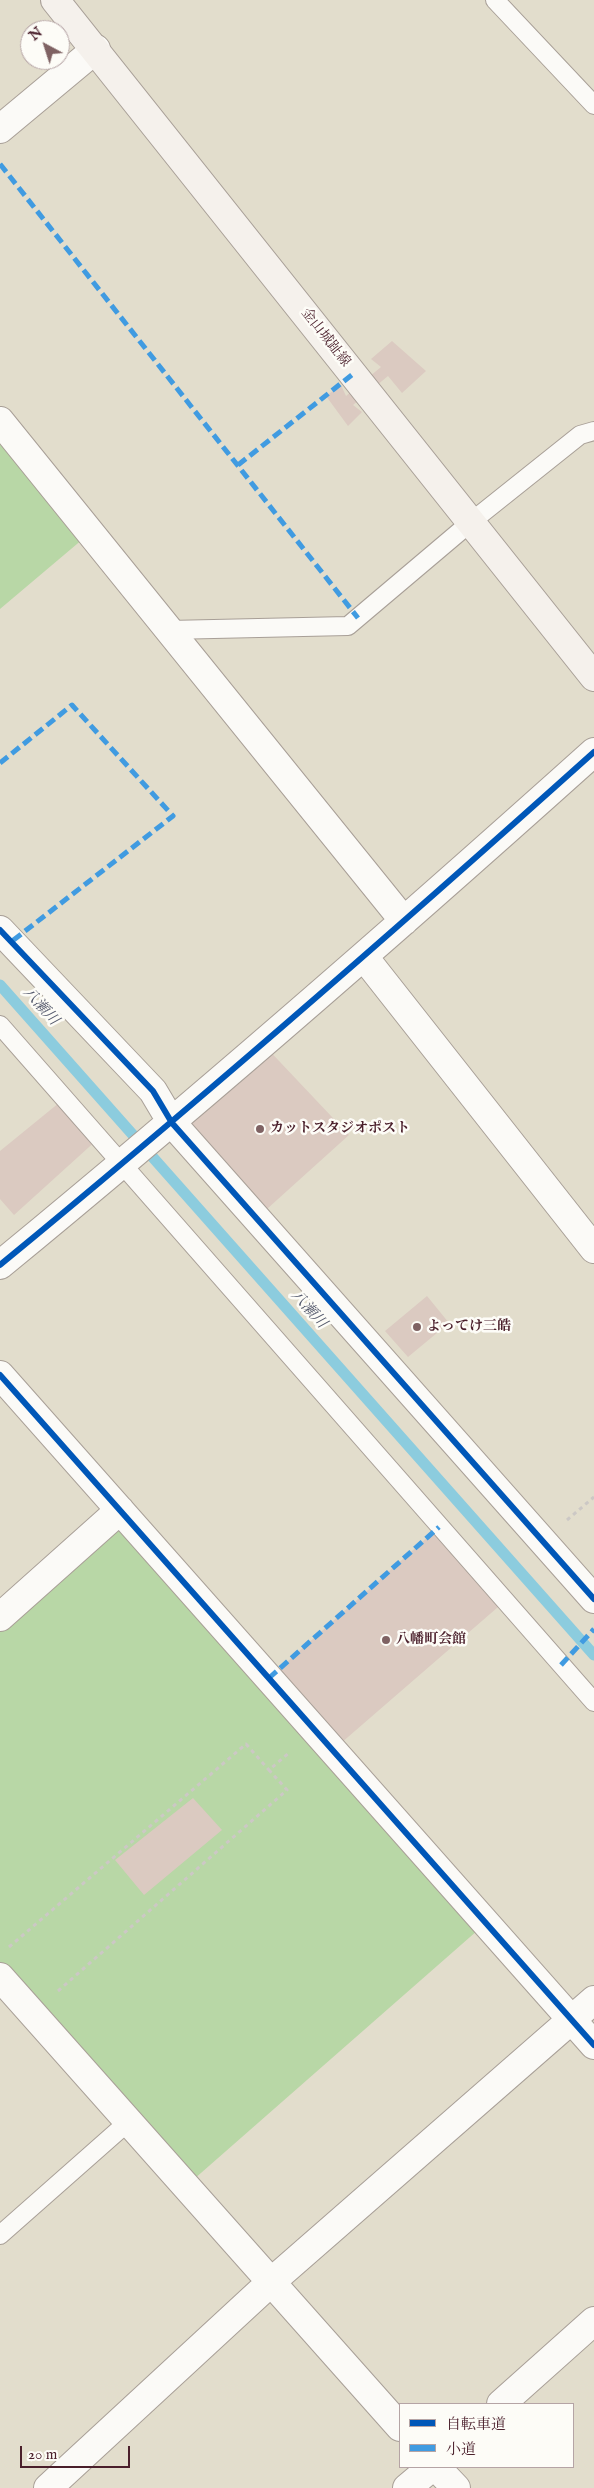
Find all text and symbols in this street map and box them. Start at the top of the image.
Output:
north arrow [20,20,70,70]
text: N [26,23,46,45]
street label: 金山城趾線 [297,305,353,371]
water label: 八瀬川 [18,984,62,1030]
place label: カットスタジオポスト [270,1121,410,1137]
marker: カットスタジオポスト [254,1123,266,1135]
water label: 八瀬川 [286,1287,330,1333]
place label: よってけ三皓 [427,1319,511,1335]
marker: よってけ三皓 [411,1321,423,1333]
place label: 八幡町会館 [396,1632,466,1648]
marker: 八幡町会館 [380,1634,392,1646]
legend [399,2403,574,2468]
text: 自転車道 [446,2415,506,2434]
scale bar [22,2436,132,2468]
text: 小道 [446,2440,476,2459]
text: 20 m [28,2445,57,2464]

